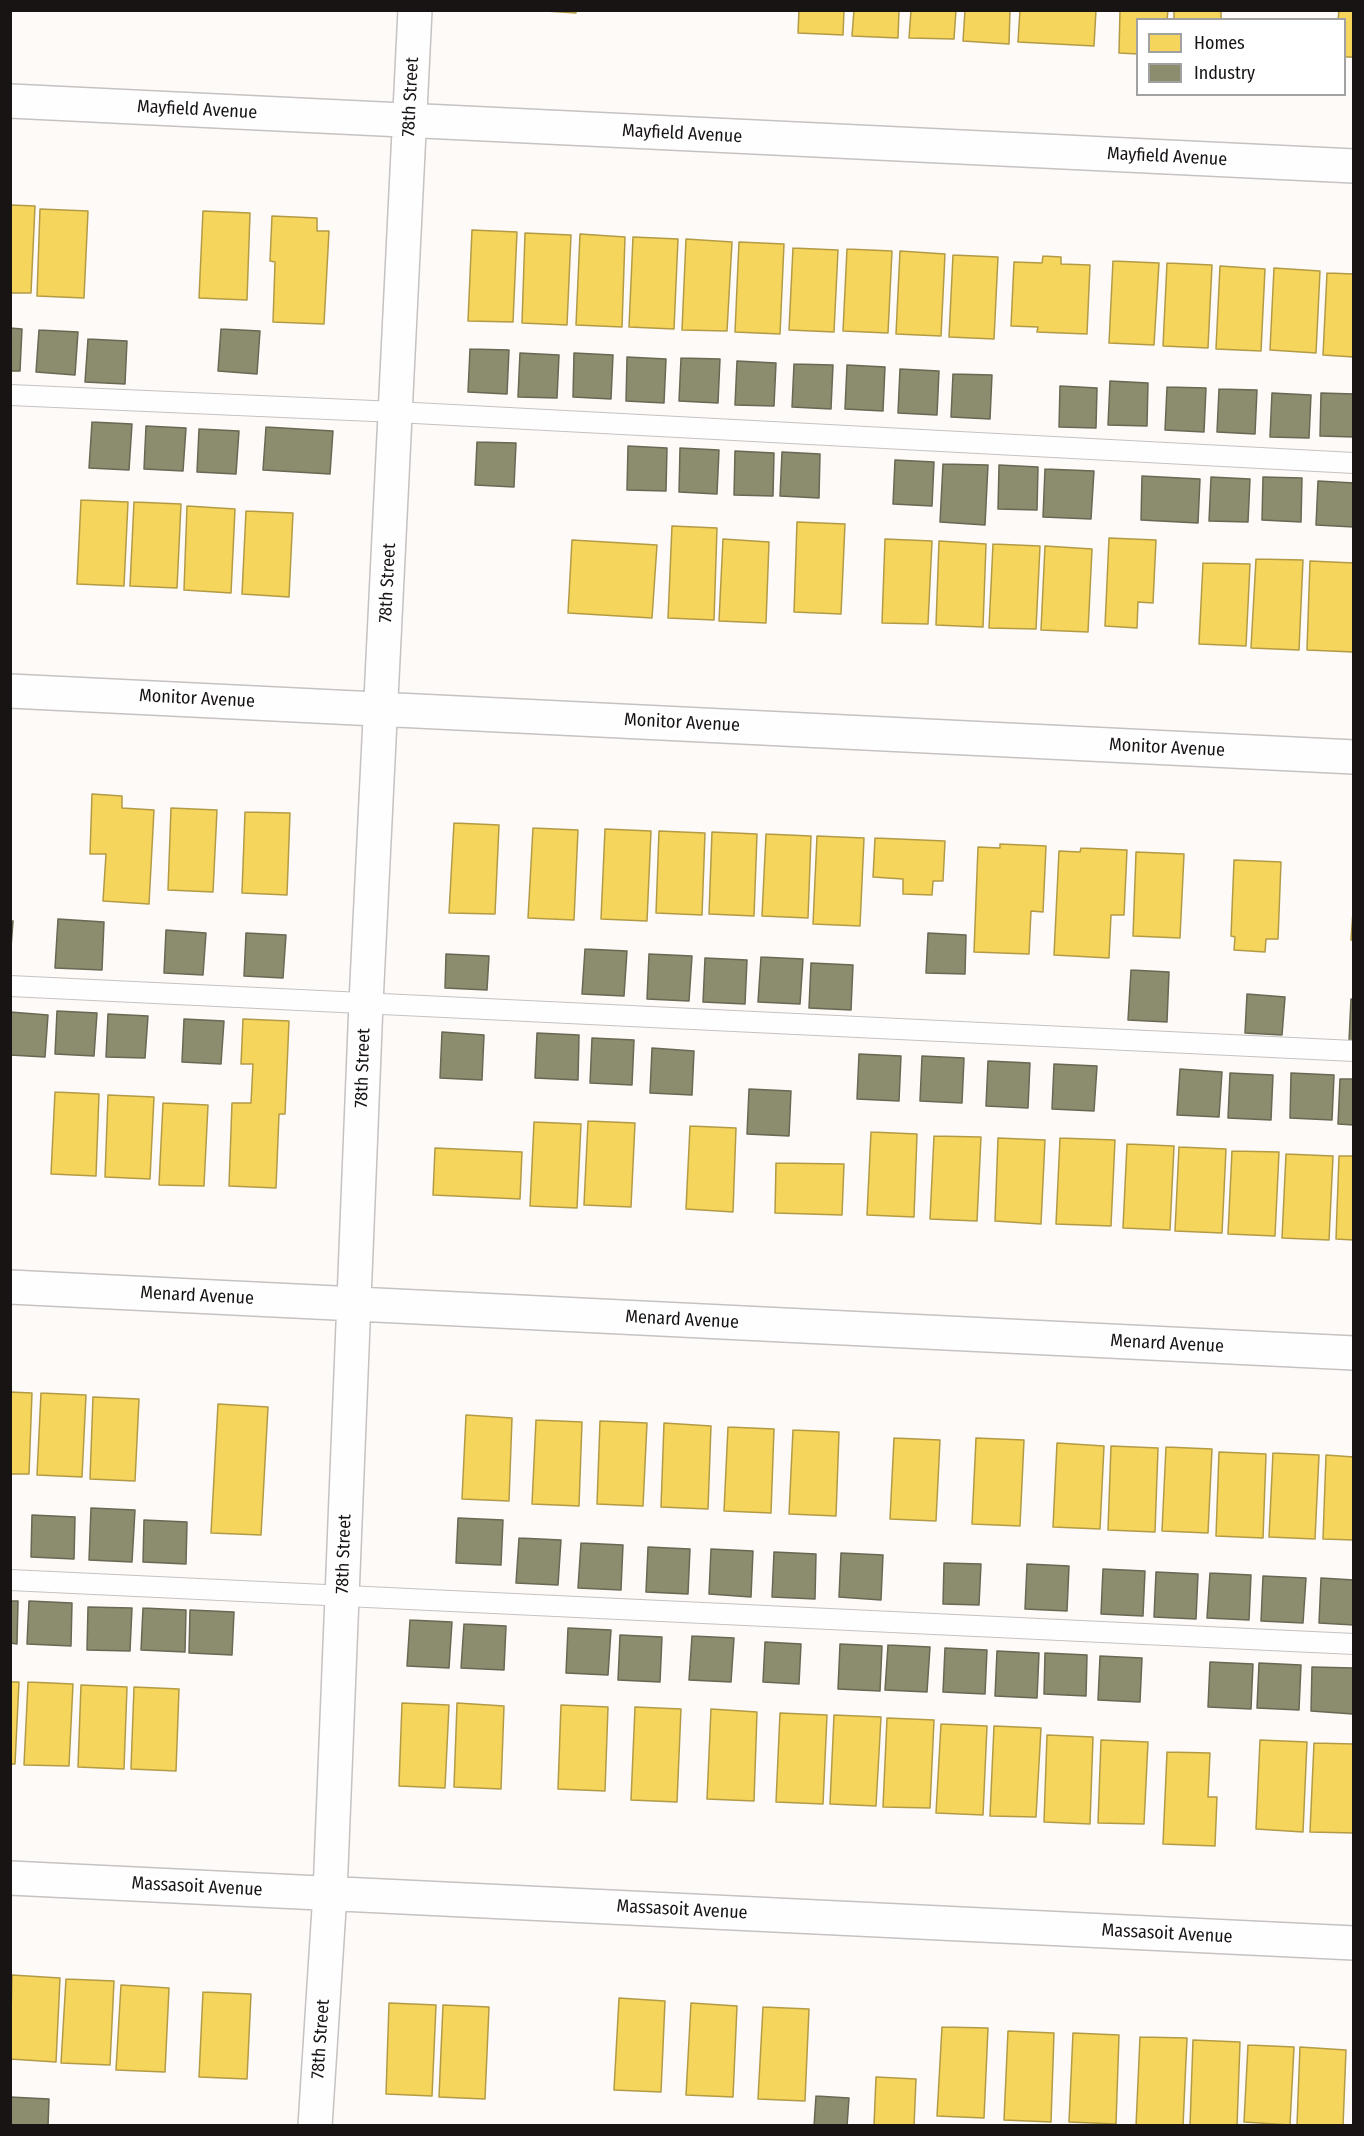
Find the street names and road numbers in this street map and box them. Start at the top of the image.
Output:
street label: 78th Street [398,57,424,137]
street label: Mayfield Avenue [136,96,258,124]
street label: Mayfield Avenue [621,120,743,148]
street label: Mayfield Avenue [1106,143,1228,171]
street label: 78th Street [375,543,401,623]
street label: Monitor Avenue [139,685,255,713]
street label: Monitor Avenue [624,709,740,737]
street label: Monitor Avenue [1109,734,1225,762]
street label: 78th Street [351,1028,375,1108]
street label: Menard Avenue [140,1282,254,1310]
street label: Menard Avenue [625,1306,739,1334]
street label: Menard Avenue [1110,1330,1224,1358]
street label: 78th Street [332,1514,356,1594]
street label: Massasoit Avenue [131,1873,263,1901]
street label: Massasoit Avenue [616,1896,748,1924]
street label: Massasoit Avenue [1101,1920,1233,1948]
street label: 78th Street [307,1998,335,2080]

